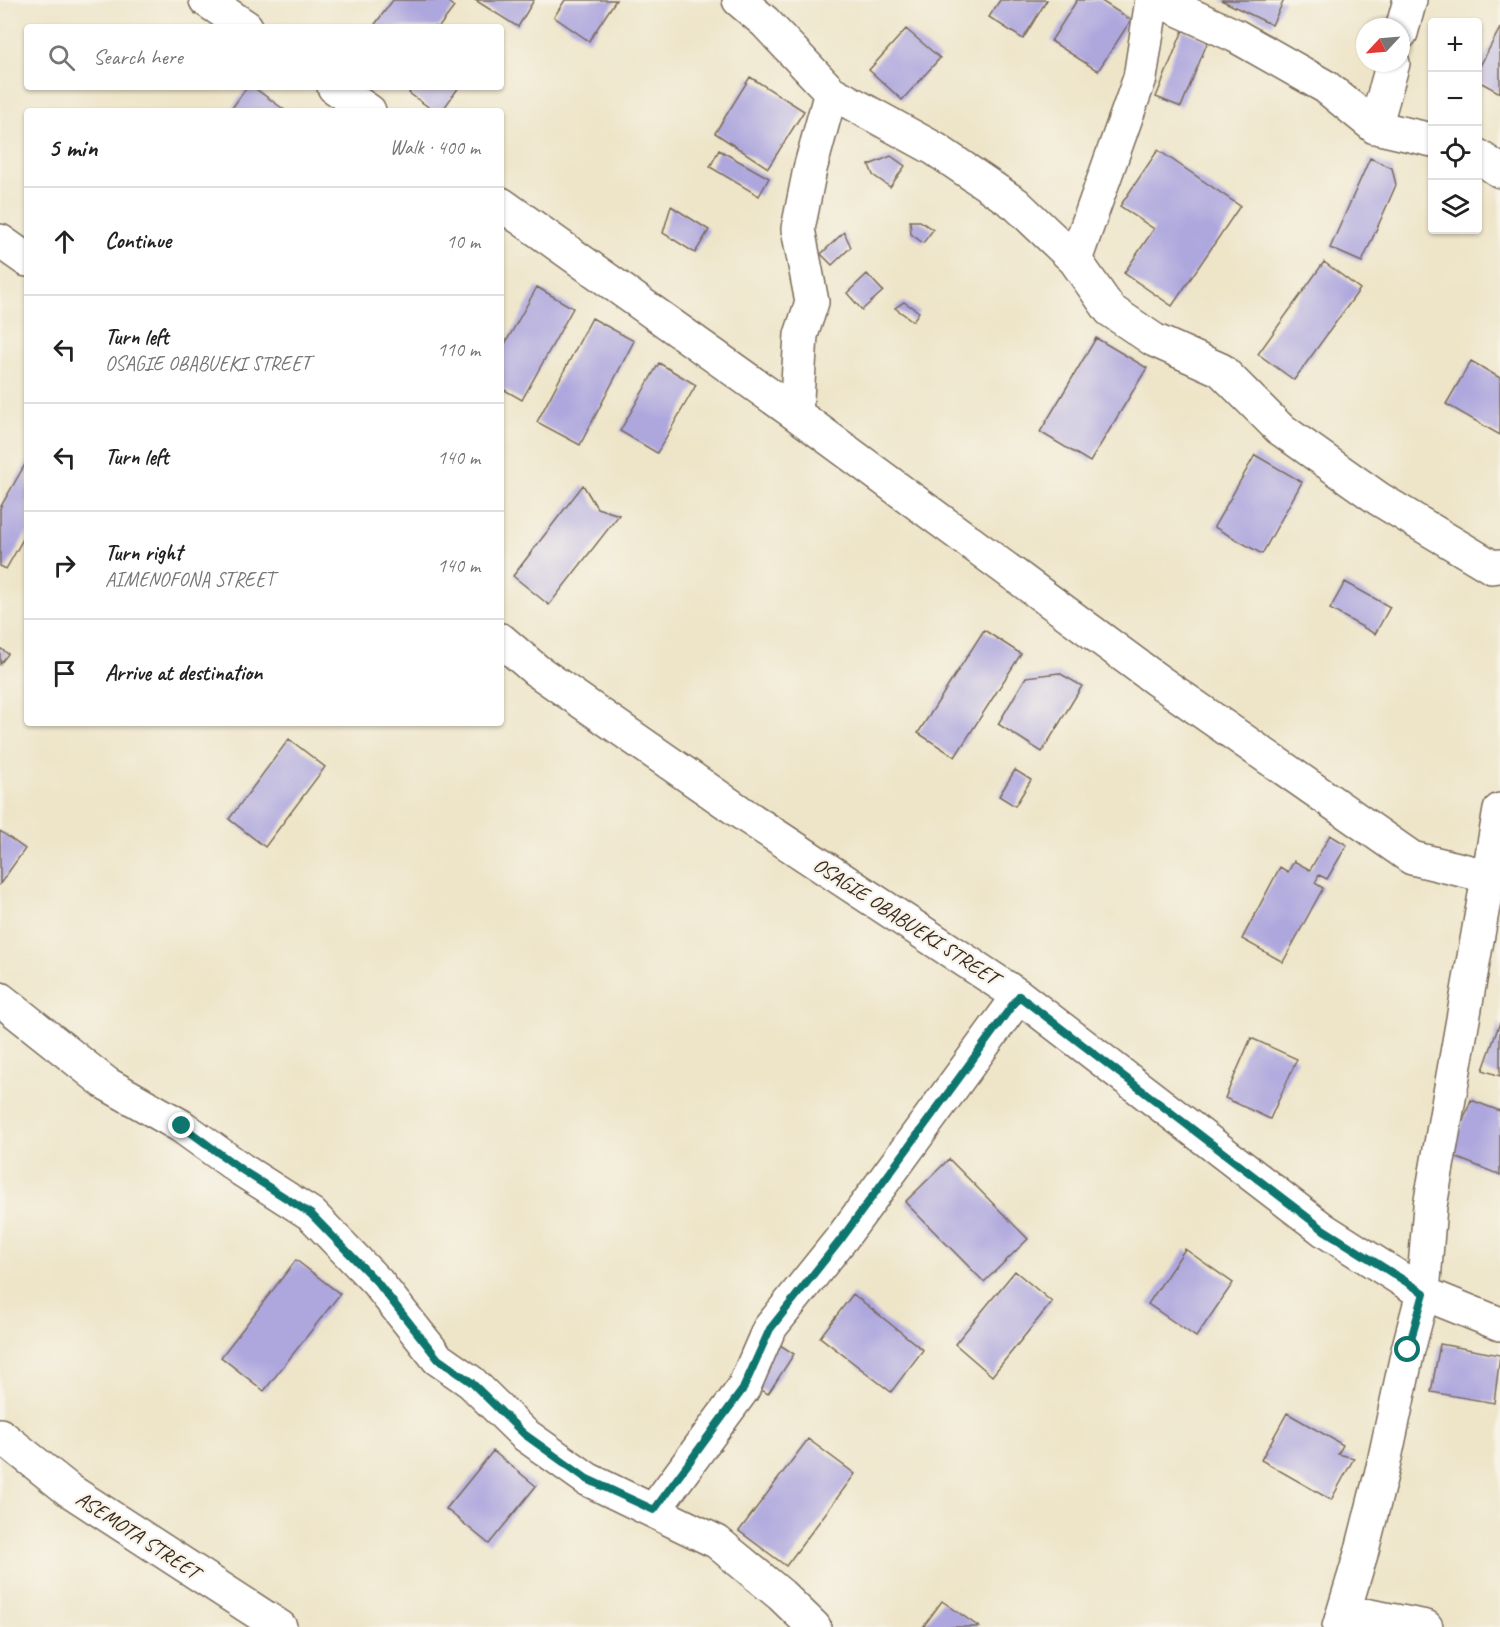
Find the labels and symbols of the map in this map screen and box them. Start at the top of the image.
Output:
north arrow [1356,18,1410,72]
street label: OSAGIE OBABUEKI STREET [809,851,1008,994]
route end [168,1112,194,1138]
route start [1394,1336,1420,1362]
street label: ASEMOTA STREET [71,1485,208,1587]

